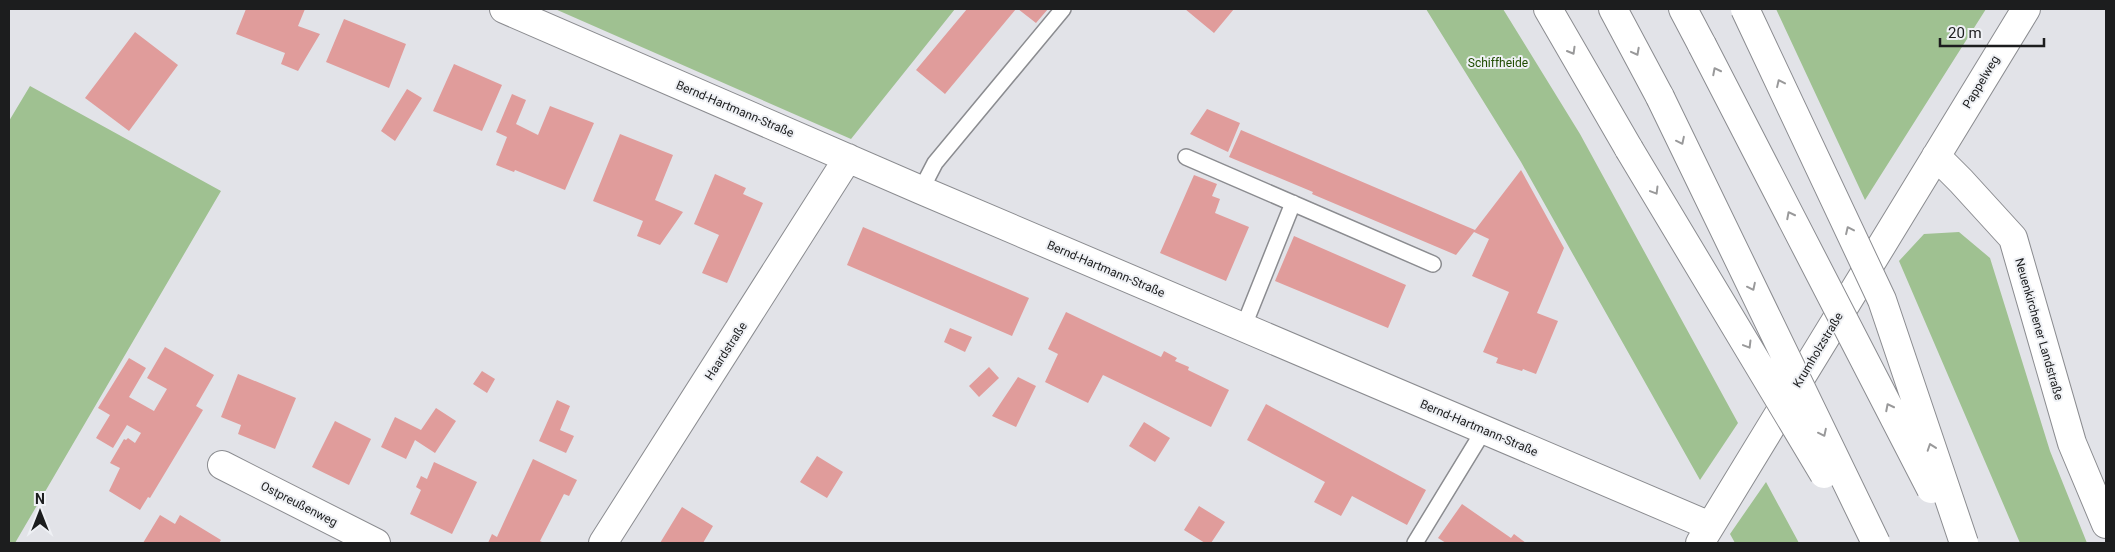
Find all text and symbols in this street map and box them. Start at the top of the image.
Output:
scale bar [1940,15,2044,47]
text: 20 m [1948,24,1982,42]
one-way arrow [1566,45,1576,54]
one-way arrow [1630,46,1640,55]
street label: Pappelweg [1960,53,2002,111]
park label: Schiffheide [1468,56,1528,70]
one-way arrow [1712,67,1722,76]
street label: Bernd-Hartmann-Straße [674,78,796,140]
one-way arrow [1776,79,1786,88]
one-way arrow [1675,136,1685,145]
one-way arrow [1648,185,1658,194]
one-way arrow [1786,212,1796,221]
one-way arrow [1845,226,1855,235]
street label: Bernd-Hartmann-Straße [1045,238,1167,300]
street label: Neuenkirchener Landstraße [2012,256,2066,402]
one-way arrow [1746,282,1756,291]
street label: Krumholzstraße [1790,310,1846,390]
street label: Haardstraße [702,319,750,383]
one-way arrow [1741,339,1751,348]
street label: Bernd-Hartmann-Straße [1418,397,1540,459]
one-way arrow [1885,403,1895,412]
one-way arrow [1816,428,1826,437]
one-way arrow [1927,444,1937,452]
street label: Ostpreußenweg [258,479,340,529]
north arrow [15,487,65,537]
text: N [35,491,45,507]

